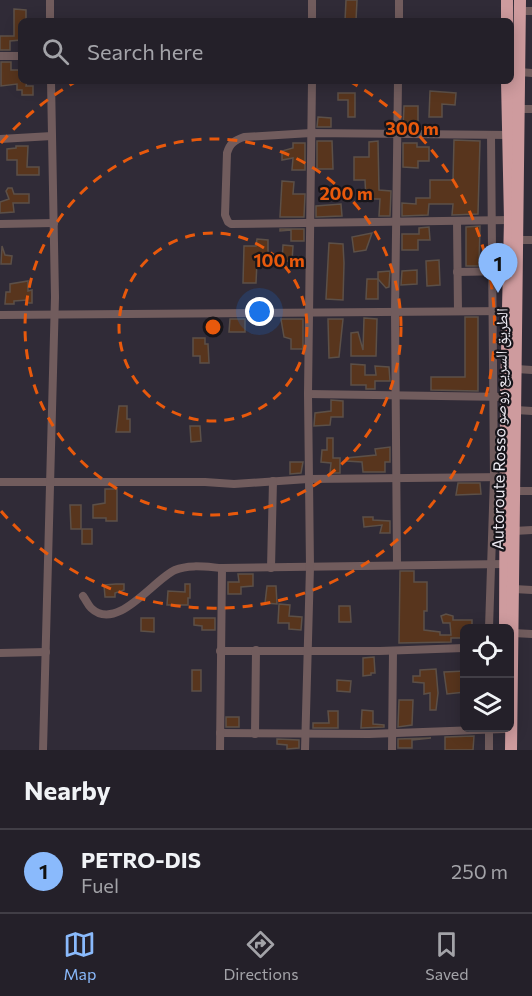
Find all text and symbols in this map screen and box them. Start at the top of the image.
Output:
search box [18,18,514,84]
icon: search [39,35,72,68]
text: Search here [87,38,203,65]
text: 300 m [385,117,439,139]
text: 200 m [319,182,373,204]
pin: 1 [478,244,518,293]
text: 100 m [253,249,305,271]
your location [245,297,274,326]
street label: Autoroute Rosso الطريق السريع روصو [487,308,513,550]
centre of rings [203,317,223,337]
map controls [460,624,514,732]
button: locate [460,624,514,678]
button: layers [460,678,514,732]
text: Nearby [24,774,111,805]
text: PETRO-DIS [81,846,201,873]
text: 1 [39,859,48,883]
text: 250 m [451,859,508,883]
text: Fuel [81,873,119,897]
tab: Map [63,928,96,983]
tab: Directions [223,928,298,983]
tab: Saved [425,928,469,983]

